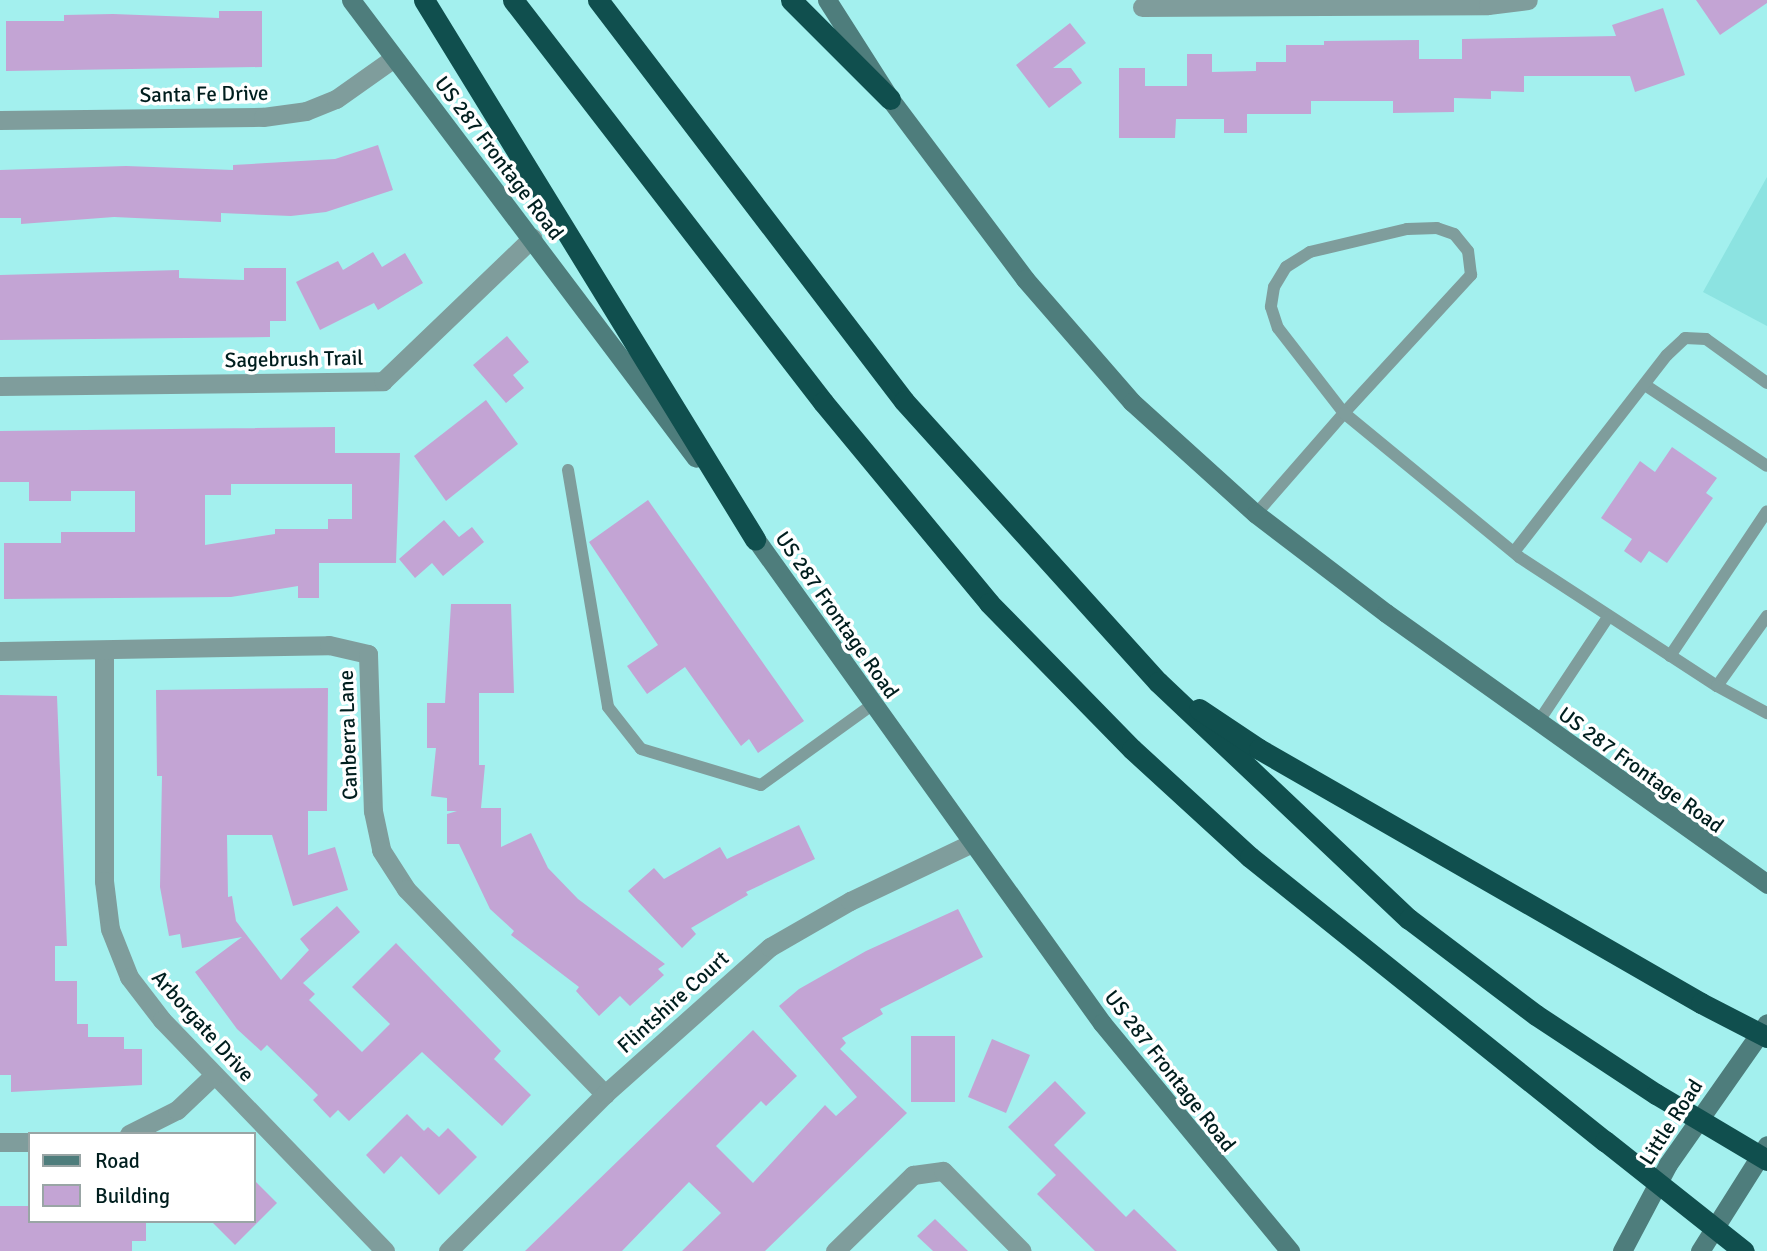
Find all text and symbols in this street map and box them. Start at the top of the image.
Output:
street label: US 287 Frontage Road [429,71,569,245]
street label: Santa Fe Drive [139,80,269,108]
street label: Sagebrush Trail [224,345,364,373]
street label: US 287 Frontage Road [770,527,904,703]
street label: Canberra Lane [333,670,363,800]
street label: US 287 Frontage Road [1553,702,1729,838]
street label: Flintshire Court [612,946,734,1058]
street label: Arborgate Drive [147,965,259,1087]
street label: US 287 Frontage Road [1099,985,1241,1157]
street label: Little Road [1634,1075,1708,1169]
legend [28,1132,256,1223]
text: Road [95,1148,140,1174]
text: Building [95,1183,170,1209]

